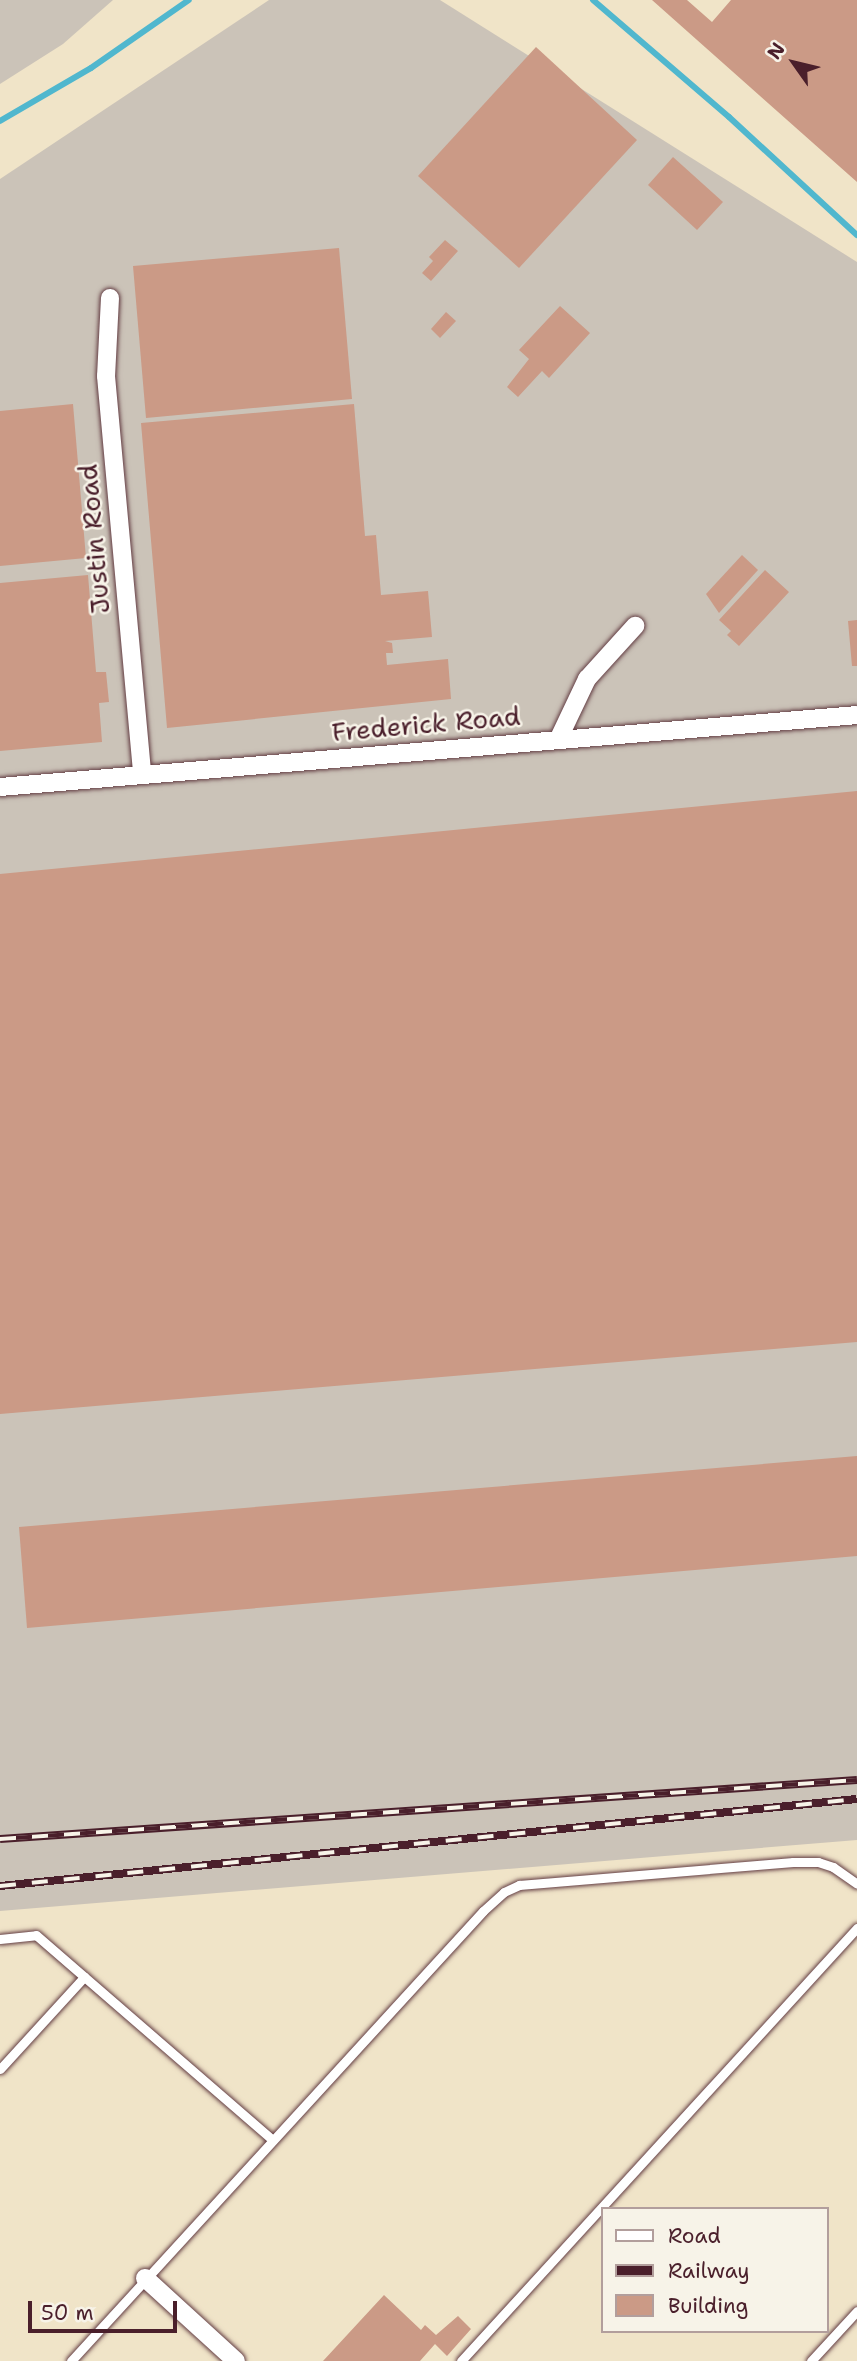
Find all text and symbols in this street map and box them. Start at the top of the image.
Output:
north arrow [759,28,829,98]
text: N [762,38,791,64]
street label: Justin Road [72,463,116,615]
street label: Frederick Road [330,700,522,748]
legend [602,2207,829,2333]
text: Road [668,2222,721,2250]
text: Railway [668,2257,750,2285]
scale bar [32,2288,180,2332]
text: Building [668,2292,748,2320]
text: 50 m [41,2299,94,2327]

